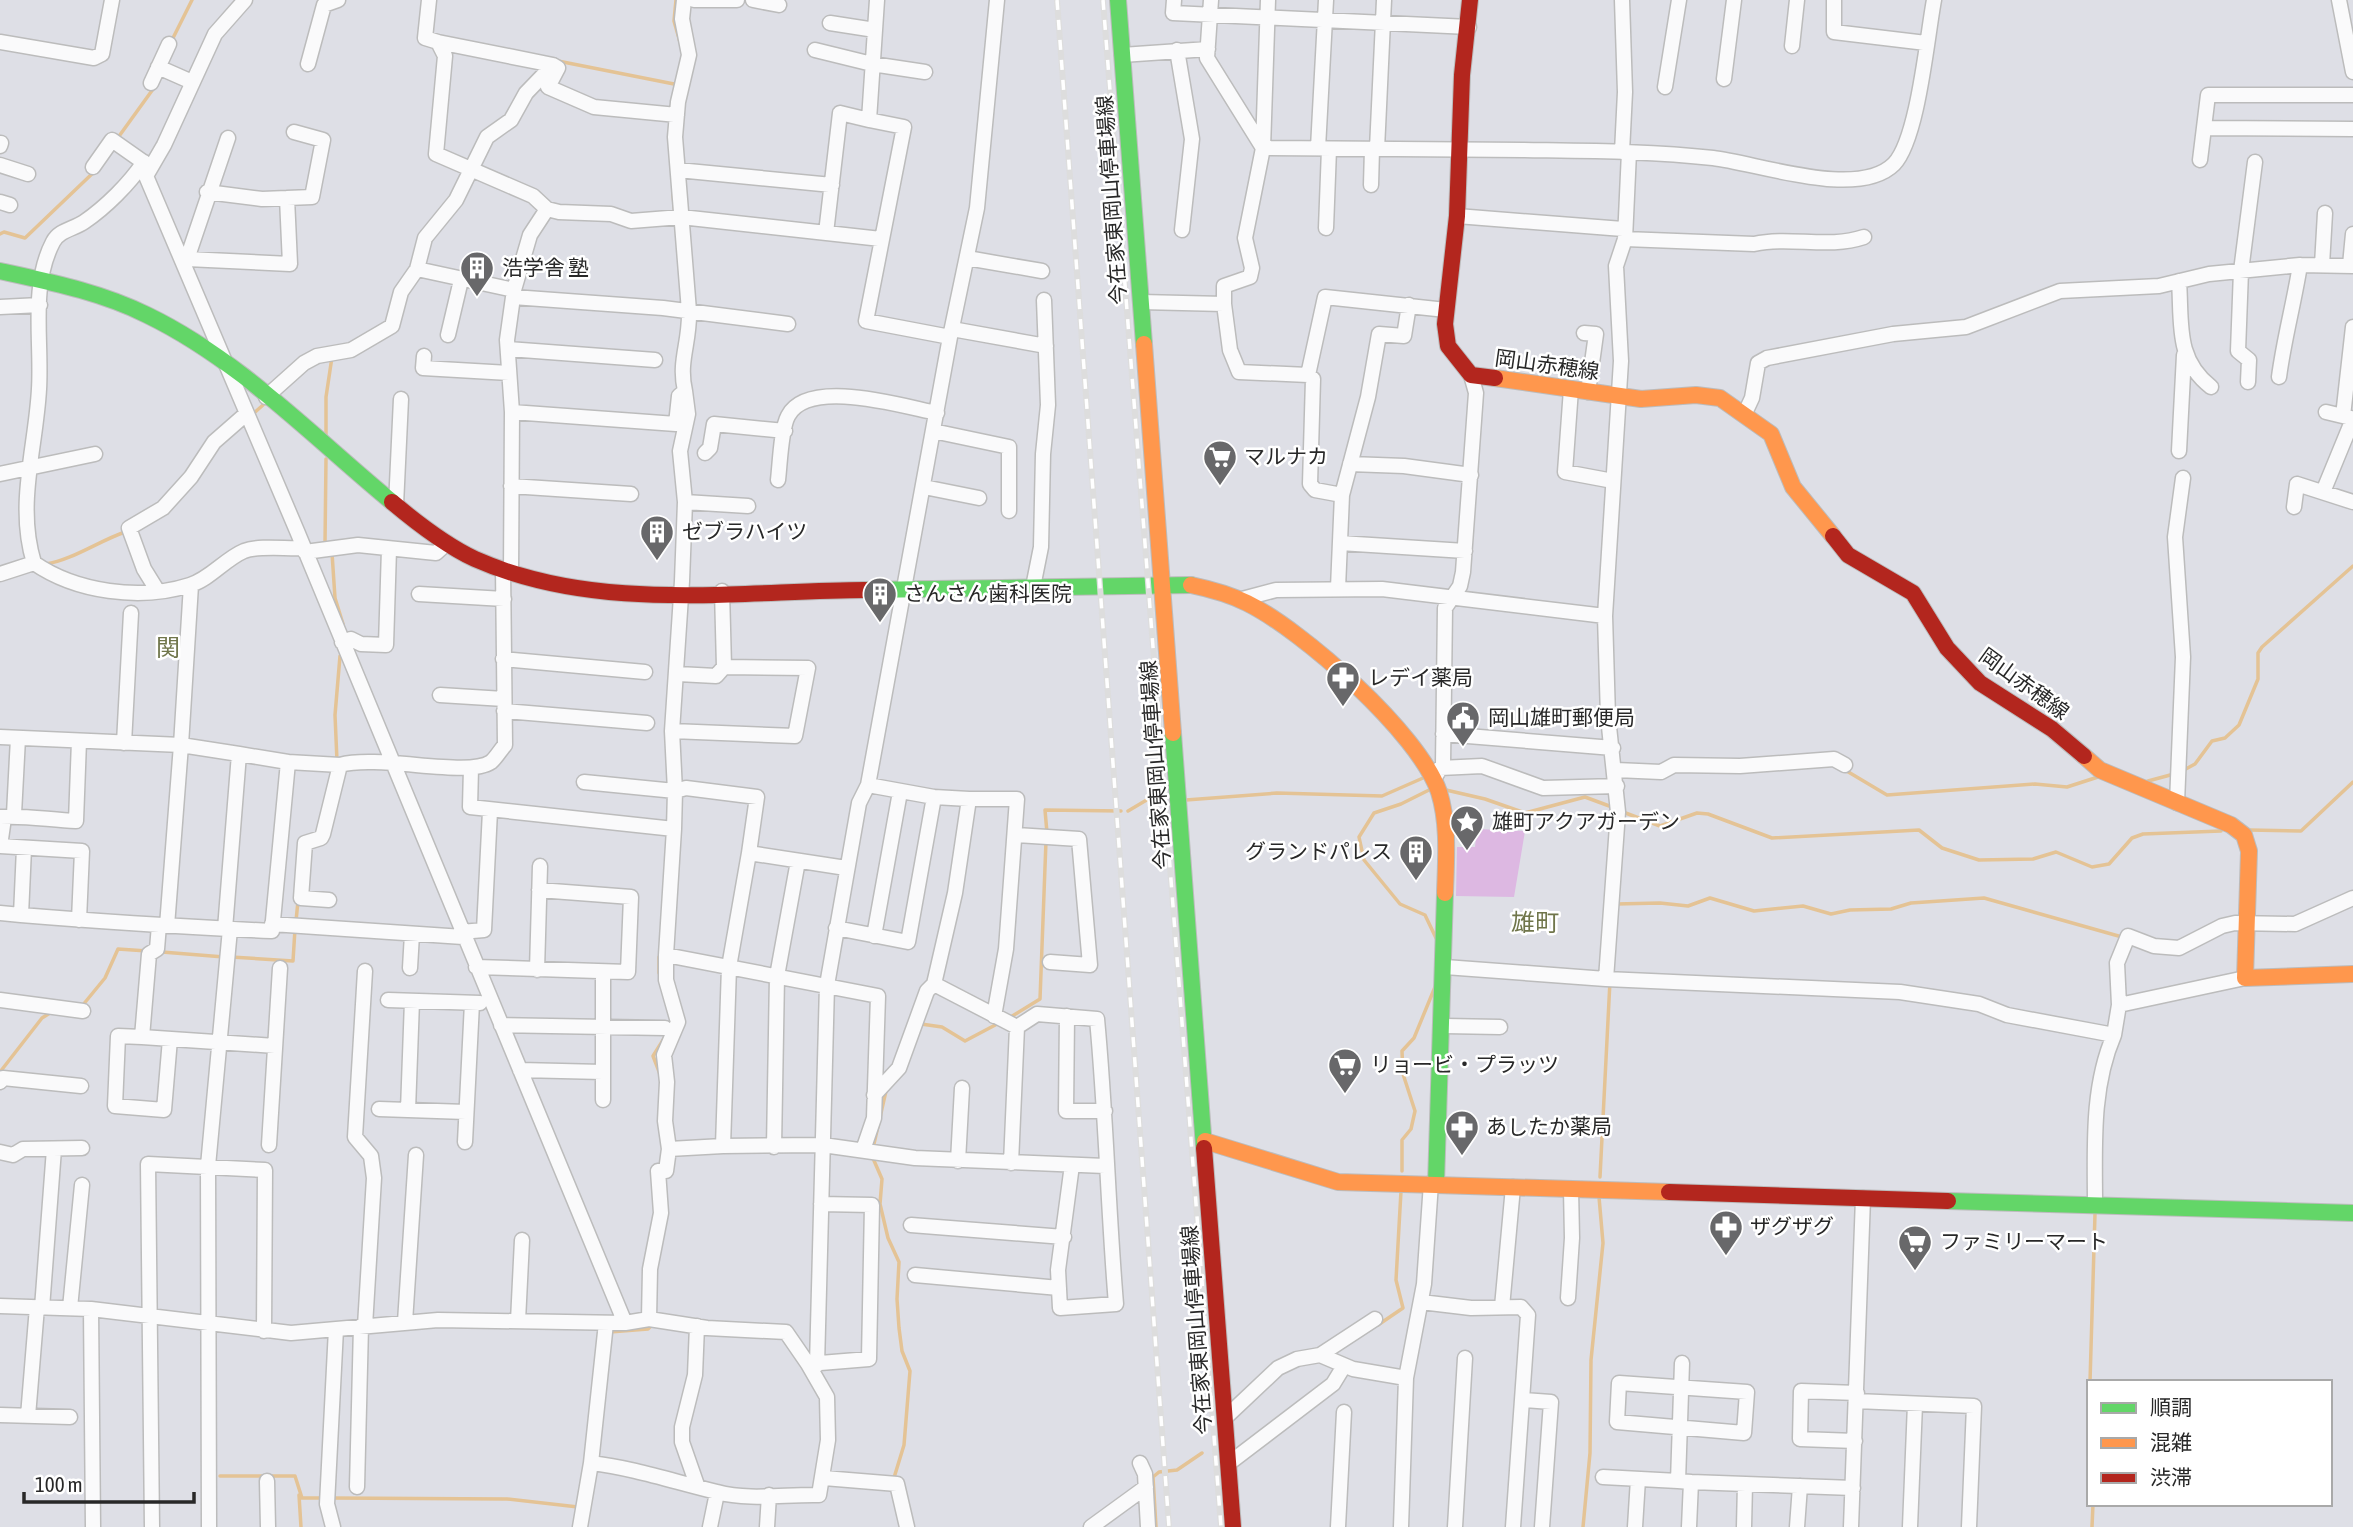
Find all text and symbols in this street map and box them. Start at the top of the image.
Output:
street label: 今在家東岡山停車場線 [1092,94,1130,306]
building icon: 浩学舎 塾 [458,249,496,298]
place label: 浩学舎 塾 [502,255,589,279]
street label: 岡山赤穂線 [1493,345,1601,383]
supermarket icon: マルナカ [1201,438,1239,487]
place label: マルナカ [1244,444,1328,468]
building icon: ゼブラハイツ [638,513,676,562]
place label: ゼブラハイツ [682,519,807,543]
building icon: さんさん歯科医院 [861,575,899,624]
place label: さんさん歯科医院 [904,581,1072,605]
district label: 関 [156,634,180,661]
street label: 岡山赤穂線 [1975,643,2074,724]
street label: 今在家東岡山停車場線 [1136,659,1174,871]
pharmacy icon: レデイ薬局 [1324,659,1362,708]
place label: レデイ薬局 [1368,665,1473,689]
public building icon: 岡山雄町郵便局 [1444,699,1482,748]
place label: 岡山雄町郵便局 [1488,705,1635,729]
place icon: 雄町アクアガーデン [1448,803,1486,852]
place label: 雄町アクアガーデン [1492,809,1680,833]
building icon: グランドパレス [1397,833,1435,882]
place label: グランドパレス [1245,839,1392,863]
district label: 雄町 [1511,909,1559,936]
supermarket icon: リョービ・プラッツ [1326,1046,1364,1095]
place label: リョービ・プラッツ [1370,1052,1559,1076]
pharmacy icon: あしたか薬局 [1443,1108,1481,1157]
place label: あしたか薬局 [1486,1114,1612,1138]
pharmacy icon: ザグザグ [1707,1208,1745,1257]
place label: ザグザグ [1750,1214,1834,1238]
supermarket icon: ファミリーマート [1896,1223,1934,1272]
street label: 今在家東岡山停車場線 [1177,1224,1215,1436]
place label: ファミリーマート [1940,1229,2108,1253]
legend [2087,1380,2332,1506]
text: 順調 [2150,1395,2192,1419]
text: 混雑 [2150,1430,2192,1454]
scale bar [24,1460,194,1504]
text: 渋滞 [2150,1465,2192,1489]
text: 100 m [35,1472,83,1496]

